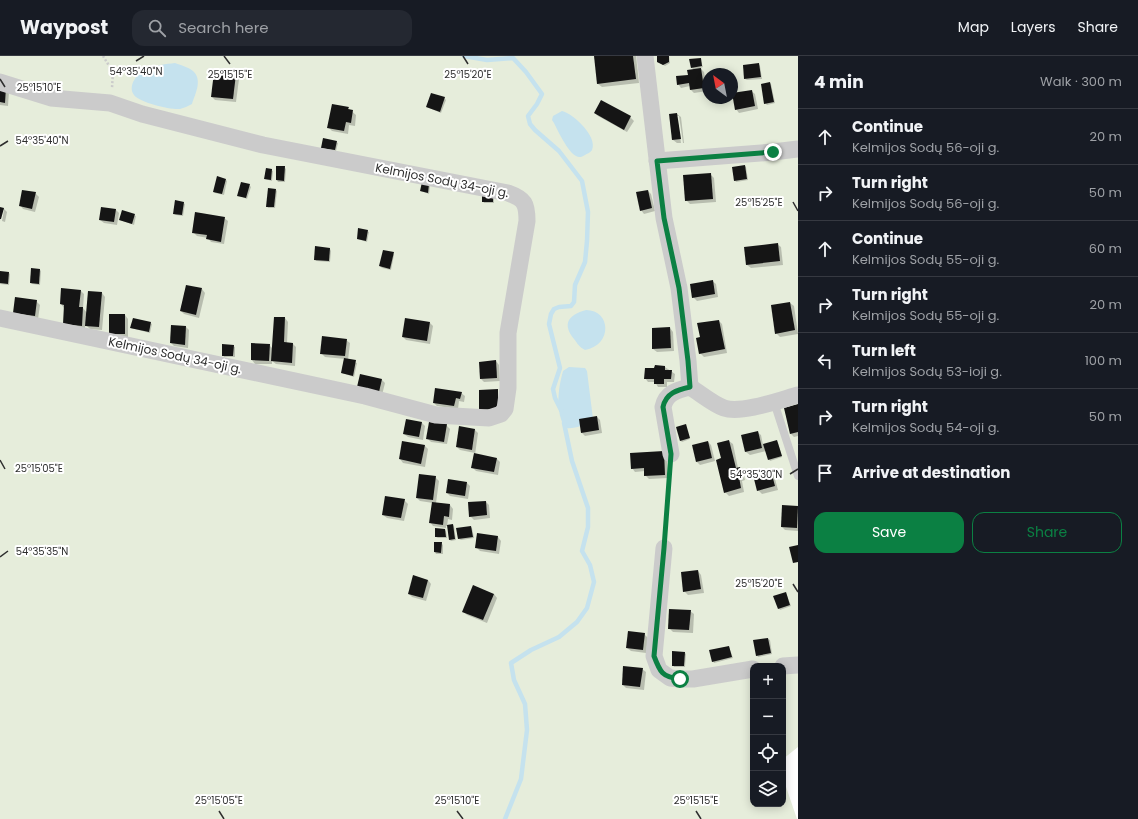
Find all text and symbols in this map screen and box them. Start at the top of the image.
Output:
search box [132,10,412,46]
text: Waypost [20,14,108,41]
icon: search [146,17,168,39]
text: Search here [178,17,269,38]
text: Map [958,17,989,37]
text: Layers [1011,17,1055,37]
text: Share [1077,17,1118,37]
text: 54°35'40"N [110,64,162,79]
text: 25°15'15"E [208,67,252,82]
text: 25°15'20"E [444,67,492,82]
north arrow [702,68,738,104]
text: 4 min [814,70,864,94]
text: Walk · 300 m [1040,72,1122,91]
text: 25°15'10"E [17,80,61,95]
text: Continue [852,116,923,137]
icon: ahead [814,126,836,148]
text: 20 m [1089,127,1122,146]
text: 54°35'40"N [16,133,68,148]
text: Kelmijos Sodų 56-oji g. [852,138,999,157]
route end [764,143,782,161]
street label: Kelmijos Sodų 34-oji g. [374,159,510,201]
text: Turn right [852,172,928,193]
icon: right [814,182,836,204]
text: 50 m [1089,183,1122,202]
text: Kelmijos Sodų 56-oji g. [852,194,999,213]
text: 25°15'25"E [735,195,783,210]
text: Continue [852,228,923,249]
icon: ahead [814,238,836,260]
text: 60 m [1089,239,1122,258]
text: Kelmijos Sodų 55-oji g. [852,250,999,269]
text: Turn right [852,284,928,305]
icon: right [814,294,836,316]
text: 20 m [1089,295,1122,314]
text: Kelmijos Sodų 55-oji g. [852,306,999,325]
street label: Kelmijos Sodų 34-oji g. [107,333,243,377]
text: Turn left [852,340,916,361]
icon: left [814,350,836,372]
text: 100 m [1085,351,1122,370]
text: Kelmijos Sodų 53-ioji g. [852,362,1002,381]
text: Turn right [852,396,928,417]
icon: right [814,406,836,428]
text: 50 m [1089,407,1122,426]
text: Kelmijos Sodų 54-oji g. [852,418,999,437]
text: 25°15'05"E [15,461,63,476]
icon: arrive [814,462,836,484]
text: Arrive at destination [852,462,1010,483]
text: 54°35'30"N [730,467,782,482]
button: Save [814,512,964,553]
button: Share [972,512,1122,553]
text: 54°35'35"N [16,544,68,559]
text: 25°15'20"E [735,576,783,591]
map controls [750,663,786,807]
button: + [750,663,786,699]
route start [671,670,689,688]
button: − [750,699,786,735]
button: locate [750,735,786,771]
button: layers [750,771,786,807]
text: 25°15'05"E [195,793,243,808]
text: 25°15'10"E [435,793,479,808]
text: 25°15'15"E [674,793,718,808]

